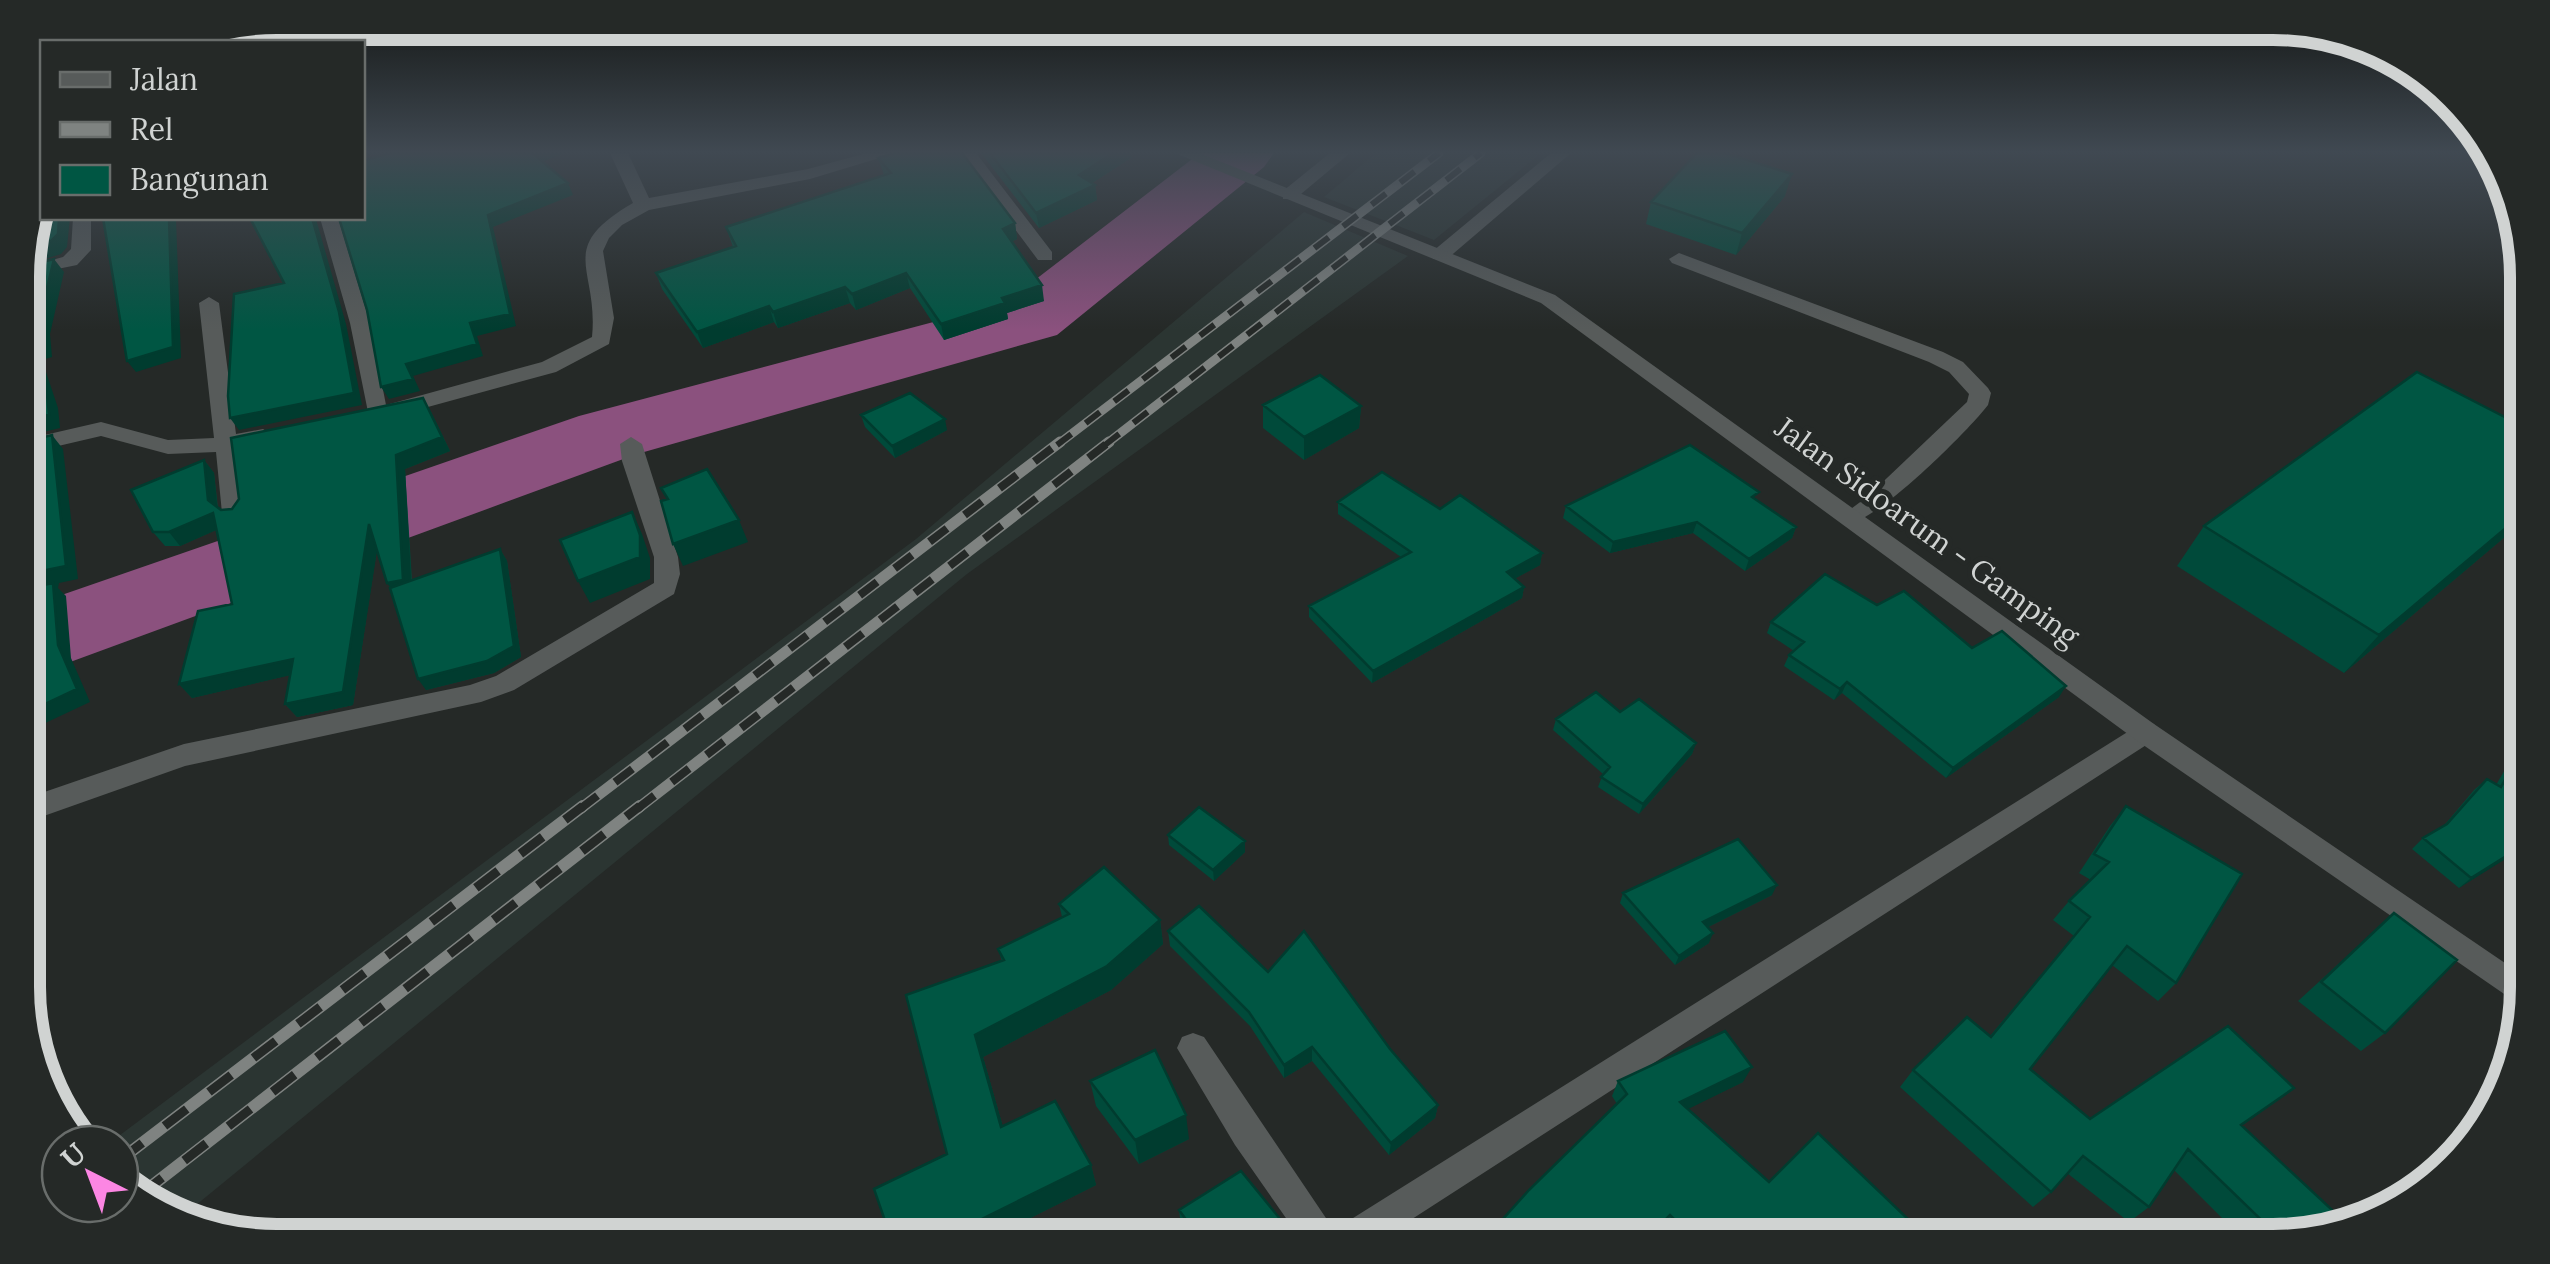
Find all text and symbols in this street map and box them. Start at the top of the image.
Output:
legend [40,40,365,220]
text: Jalan [129,60,198,98]
text: Rel [130,110,173,148]
text: Bangunan [130,160,269,199]
street label: Jalan Sidoarum - Gamping [1767,407,2088,656]
north arrow [40,1124,140,1224]
text: U [53,1135,93,1176]

